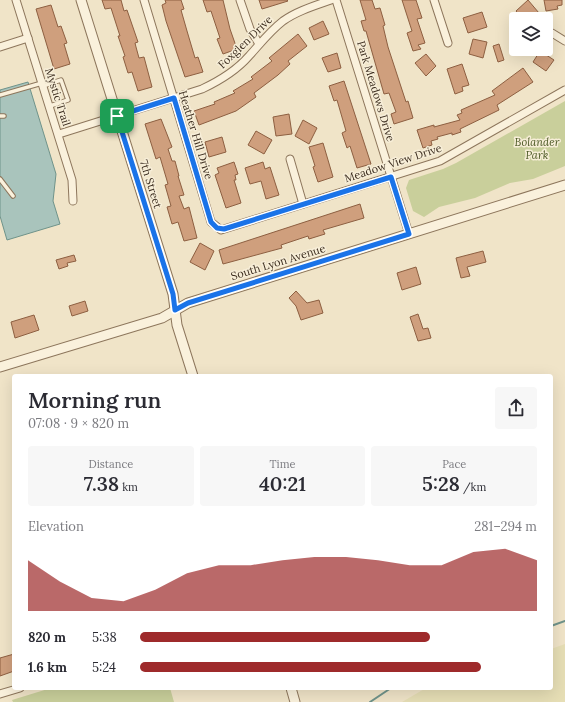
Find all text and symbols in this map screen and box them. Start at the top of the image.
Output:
street label: Foxglen Drive [215,12,275,72]
map controls [509,12,553,56]
button: layers [509,12,553,56]
street label: Park Meadows Drive [354,39,398,143]
street label: Mystic Trail [42,66,74,128]
street label: Heather Hill Drive [176,89,216,181]
pin [100,99,134,133]
icon: arrive [106,105,128,127]
park label: Bolander Park [515,135,560,162]
street label: Meadow View Drive [343,141,443,185]
street label: 7th Street [137,158,165,211]
street label: South Lyon Avenue [229,241,327,283]
text: Morning run [28,386,161,414]
button: share [495,387,537,429]
text: 07:08 · 9 × 820 m [28,415,129,432]
text: Distance [88,457,133,471]
text: Time [270,457,295,471]
text: Pace [442,457,466,471]
text: 7.38 [84,471,119,496]
text: 40:21 [259,471,306,496]
text: 5:28 [422,471,460,496]
text: km [119,480,138,494]
text: /km [460,480,486,494]
text: Elevation [28,518,84,535]
text: 281–294 m [474,518,537,535]
text: 820 m [28,629,66,646]
text: 5:38 [92,629,117,646]
text: 1.6 km [28,659,67,676]
text: 5:24 [92,659,116,676]

